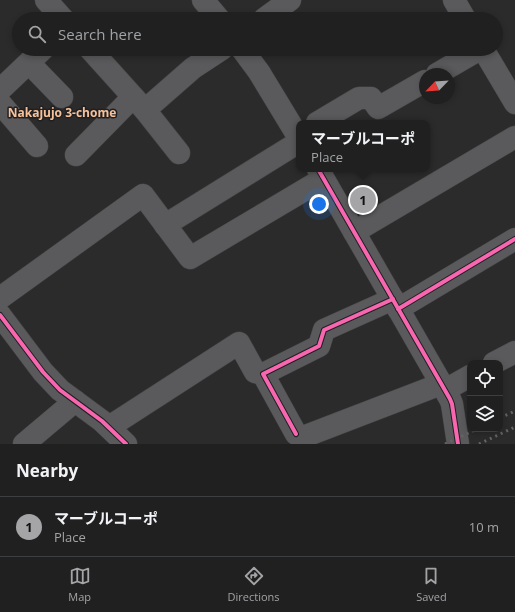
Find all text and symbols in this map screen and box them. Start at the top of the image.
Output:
search box [12,12,503,56]
icon: search [26,23,48,45]
text: Search here [58,24,142,44]
north arrow [419,68,455,104]
district label: Nakajujo 3-chome [8,104,116,121]
popup [296,120,430,172]
text: マーブルコーポ [311,128,415,148]
text: Place [311,148,343,166]
pin: 1 [350,185,376,215]
your location [309,194,329,214]
map controls [467,360,503,432]
button: locate [467,360,503,396]
button: layers [467,396,503,432]
text: Nearby [16,459,78,482]
text: マーブルコーポ [54,508,158,528]
text: 1 [25,518,33,536]
text: 10 m [469,518,499,536]
text: Place [54,528,86,546]
tab: Map [68,565,91,604]
tab: Directions [228,565,280,604]
tab: Saved [416,565,447,604]

